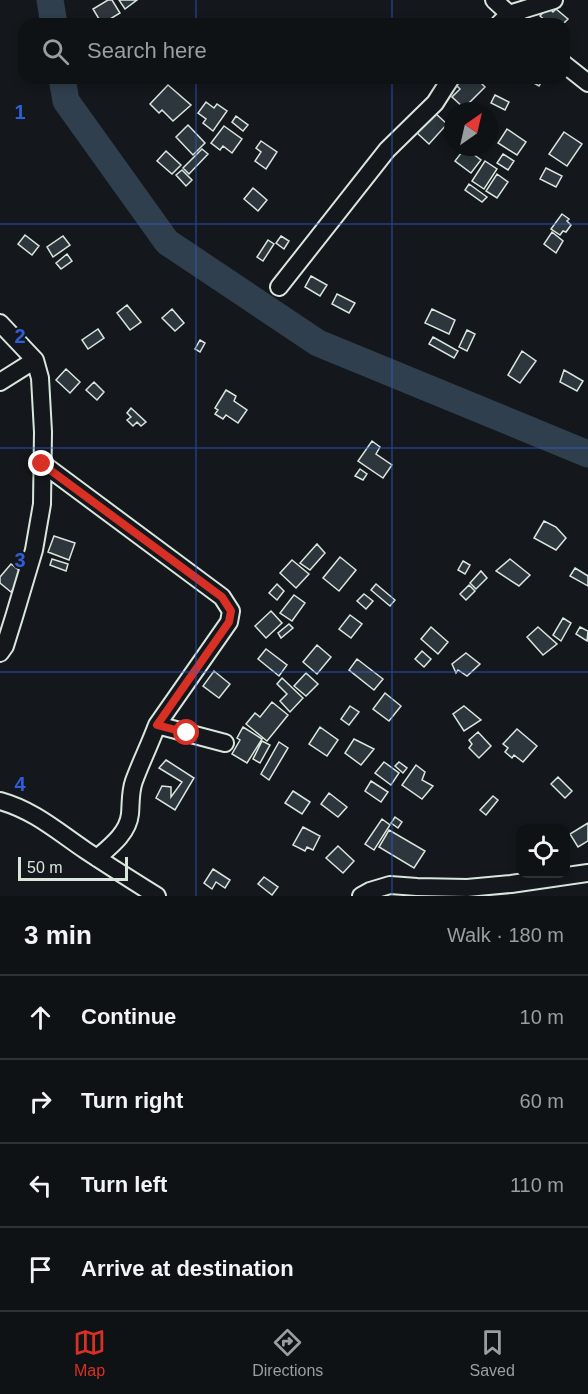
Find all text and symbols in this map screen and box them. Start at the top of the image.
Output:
search box [18,18,570,84]
icon: search [39,35,72,68]
text: Search here [87,38,207,63]
text: 1 [14,101,26,123]
north arrow [444,102,498,156]
text: 2 [14,325,26,347]
route end [28,450,54,476]
text: 3 [14,549,26,571]
route start [173,719,199,745]
text: 4 [14,773,26,795]
map controls [516,824,570,878]
button: locate [516,824,570,878]
scale bar [18,854,128,882]
text: 50 m [27,859,63,876]
text: 3 min [24,920,92,950]
text: Walk · 180 m [447,924,564,946]
icon: ahead [24,1001,57,1034]
text: Continue [81,1004,176,1029]
text: 10 m [520,1006,564,1028]
icon: right [24,1085,57,1118]
text: Turn right [81,1088,183,1113]
text: 60 m [520,1090,564,1112]
icon: left [24,1169,57,1202]
text: Turn left [81,1172,167,1197]
text: 110 m [510,1174,564,1196]
icon: arrive [24,1253,57,1286]
text: Arrive at destination [81,1256,294,1281]
tab: Map [73,1326,106,1380]
tab: Directions [252,1326,323,1380]
tab: Saved [470,1326,515,1380]

